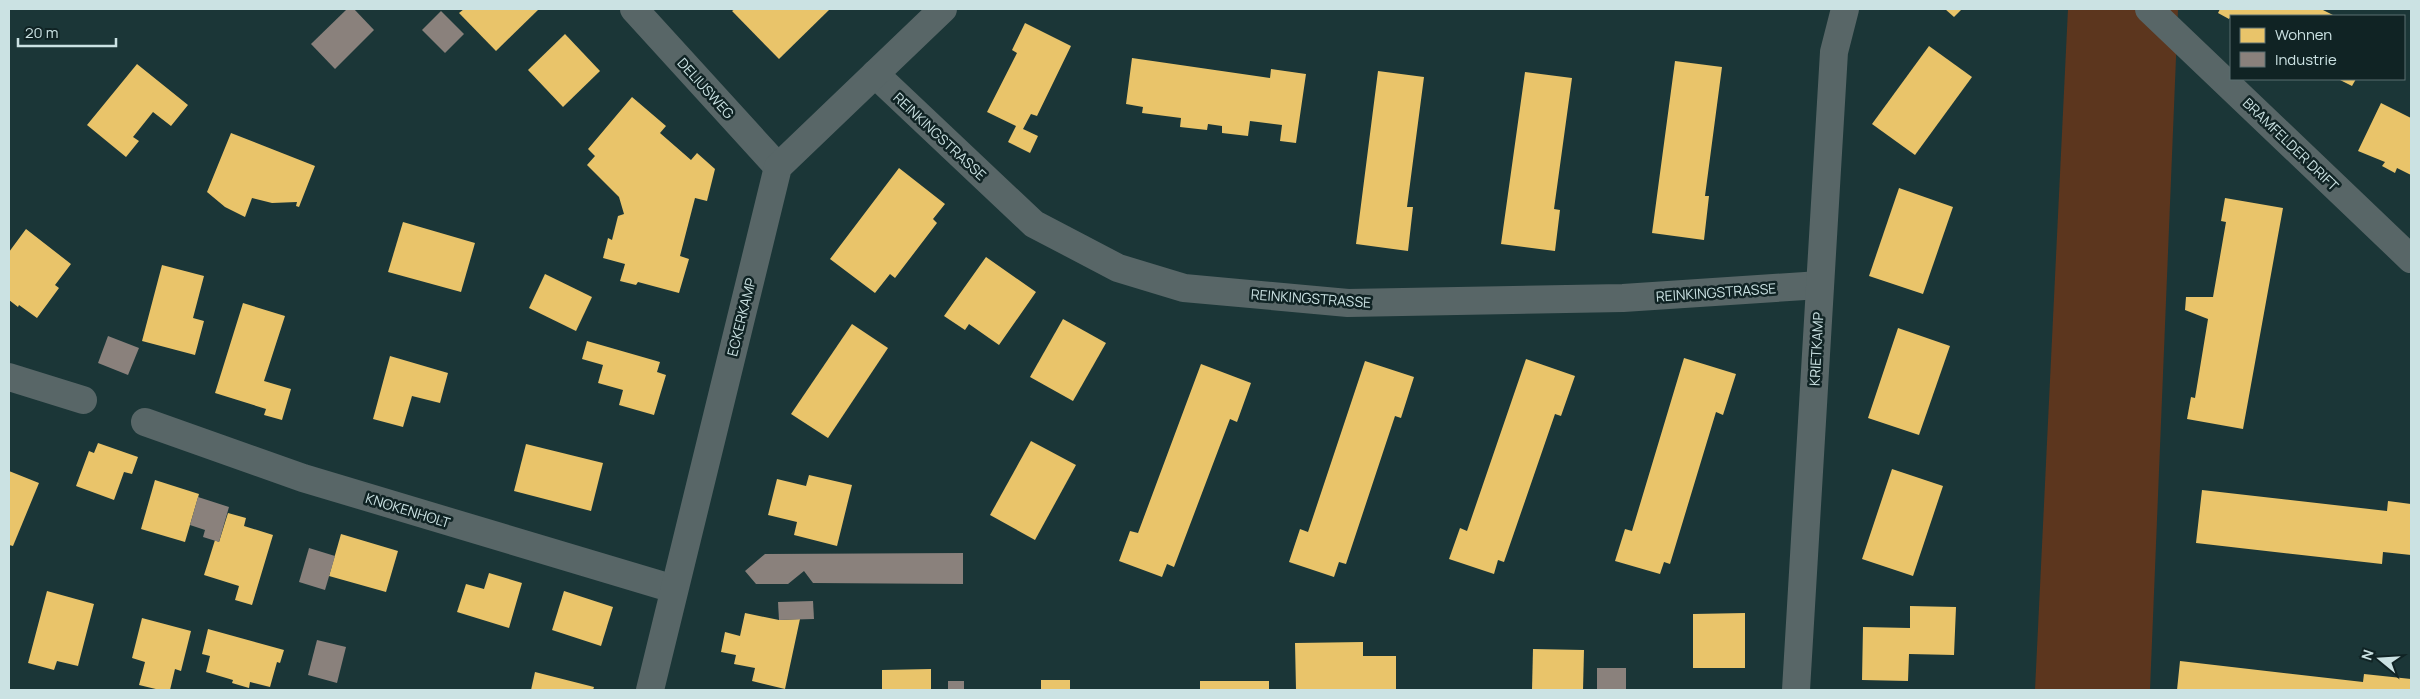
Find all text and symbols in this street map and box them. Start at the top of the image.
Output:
scale bar [18,15,115,47]
legend [2230,15,2405,80]
text: 20 m [25,22,58,43]
text: Wohnen [2275,24,2332,45]
text: Industrie [2275,49,2337,70]
street label: DELIUSWEG [673,53,739,123]
street label: REINKINGSTRASSE [889,88,991,184]
street label: BRAMFELDER DRIFT [2239,93,2343,195]
street label: ECKERKAMP [722,275,760,358]
street label: REINKINGSTRASSE [1655,278,1777,306]
street label: REINKINGSTRASSE [1250,284,1372,312]
street label: KRIETKAMP [1805,311,1827,387]
street label: KNOKENHOLT [363,488,453,532]
north arrow [2355,634,2405,684]
text: N [2357,647,2378,663]

